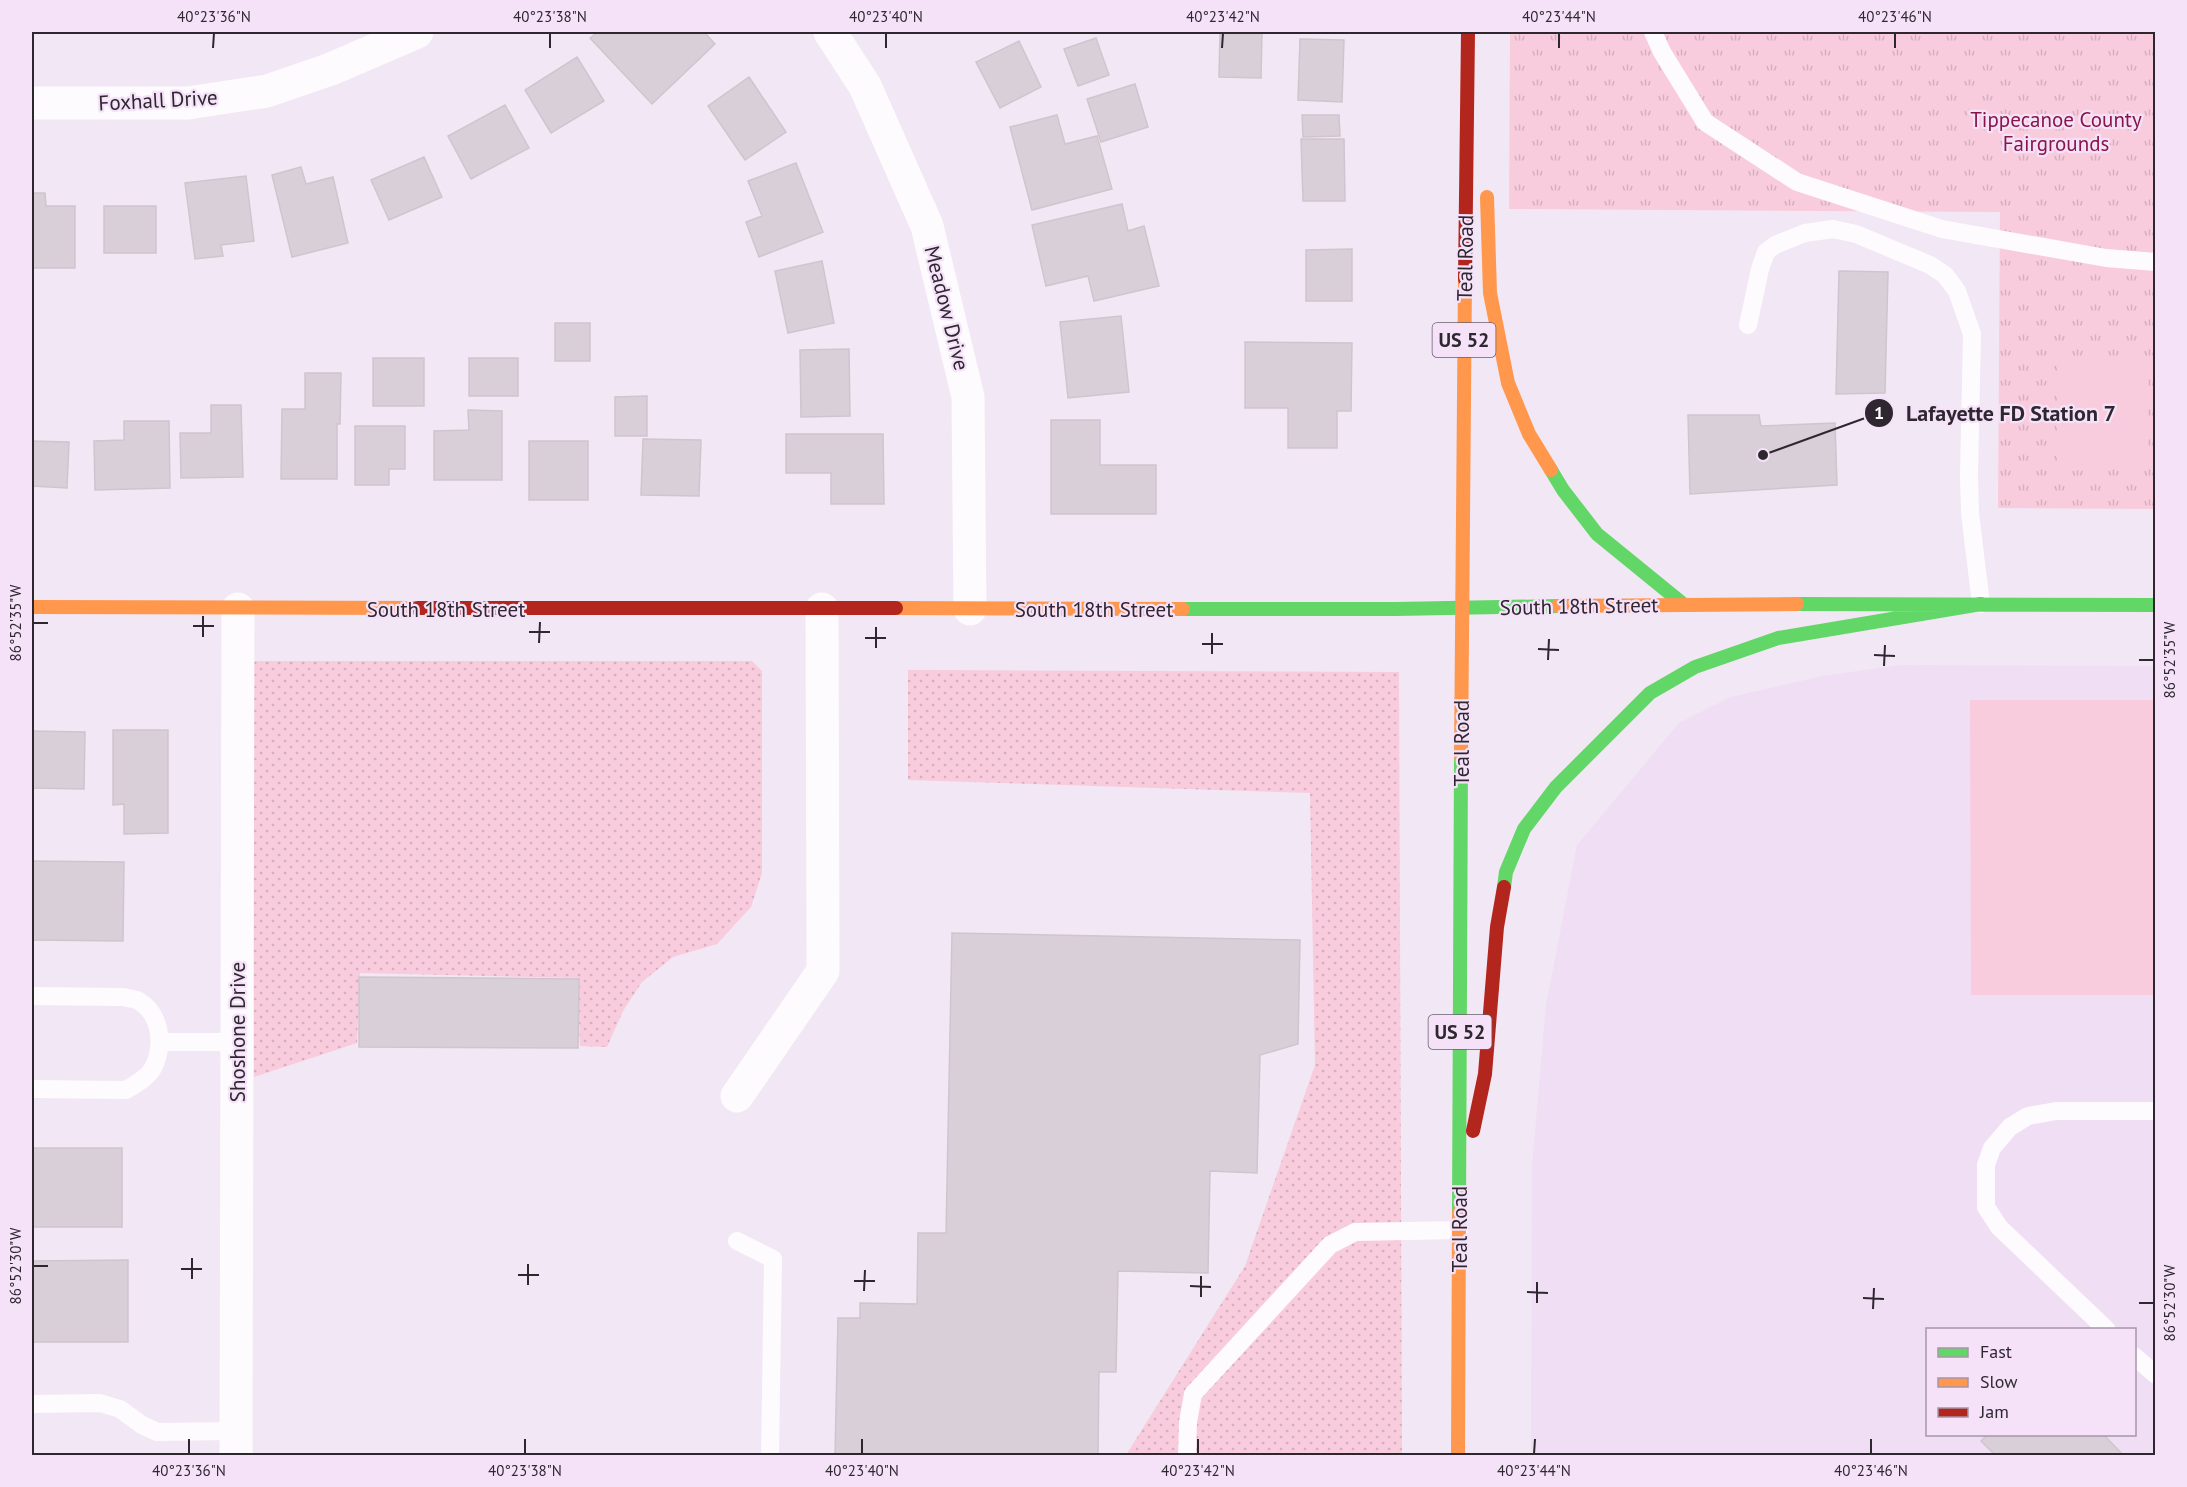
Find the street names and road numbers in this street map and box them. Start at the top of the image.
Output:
street label: Foxhall Drive [98,83,218,117]
street label: Teal Road [1451,215,1479,301]
street label: Meadow Drive [918,243,976,373]
road number: US 52 [1432,323,1496,357]
street label: South 18th Street [1499,591,1659,621]
street label: South 18th Street [367,596,525,623]
street label: South 18th Street [1015,596,1173,623]
street label: Teal Road [1448,700,1475,786]
street label: Shoshone Drive [224,962,251,1102]
road number: US 52 [1428,1015,1492,1049]
street label: Teal Road [1446,1186,1473,1272]

